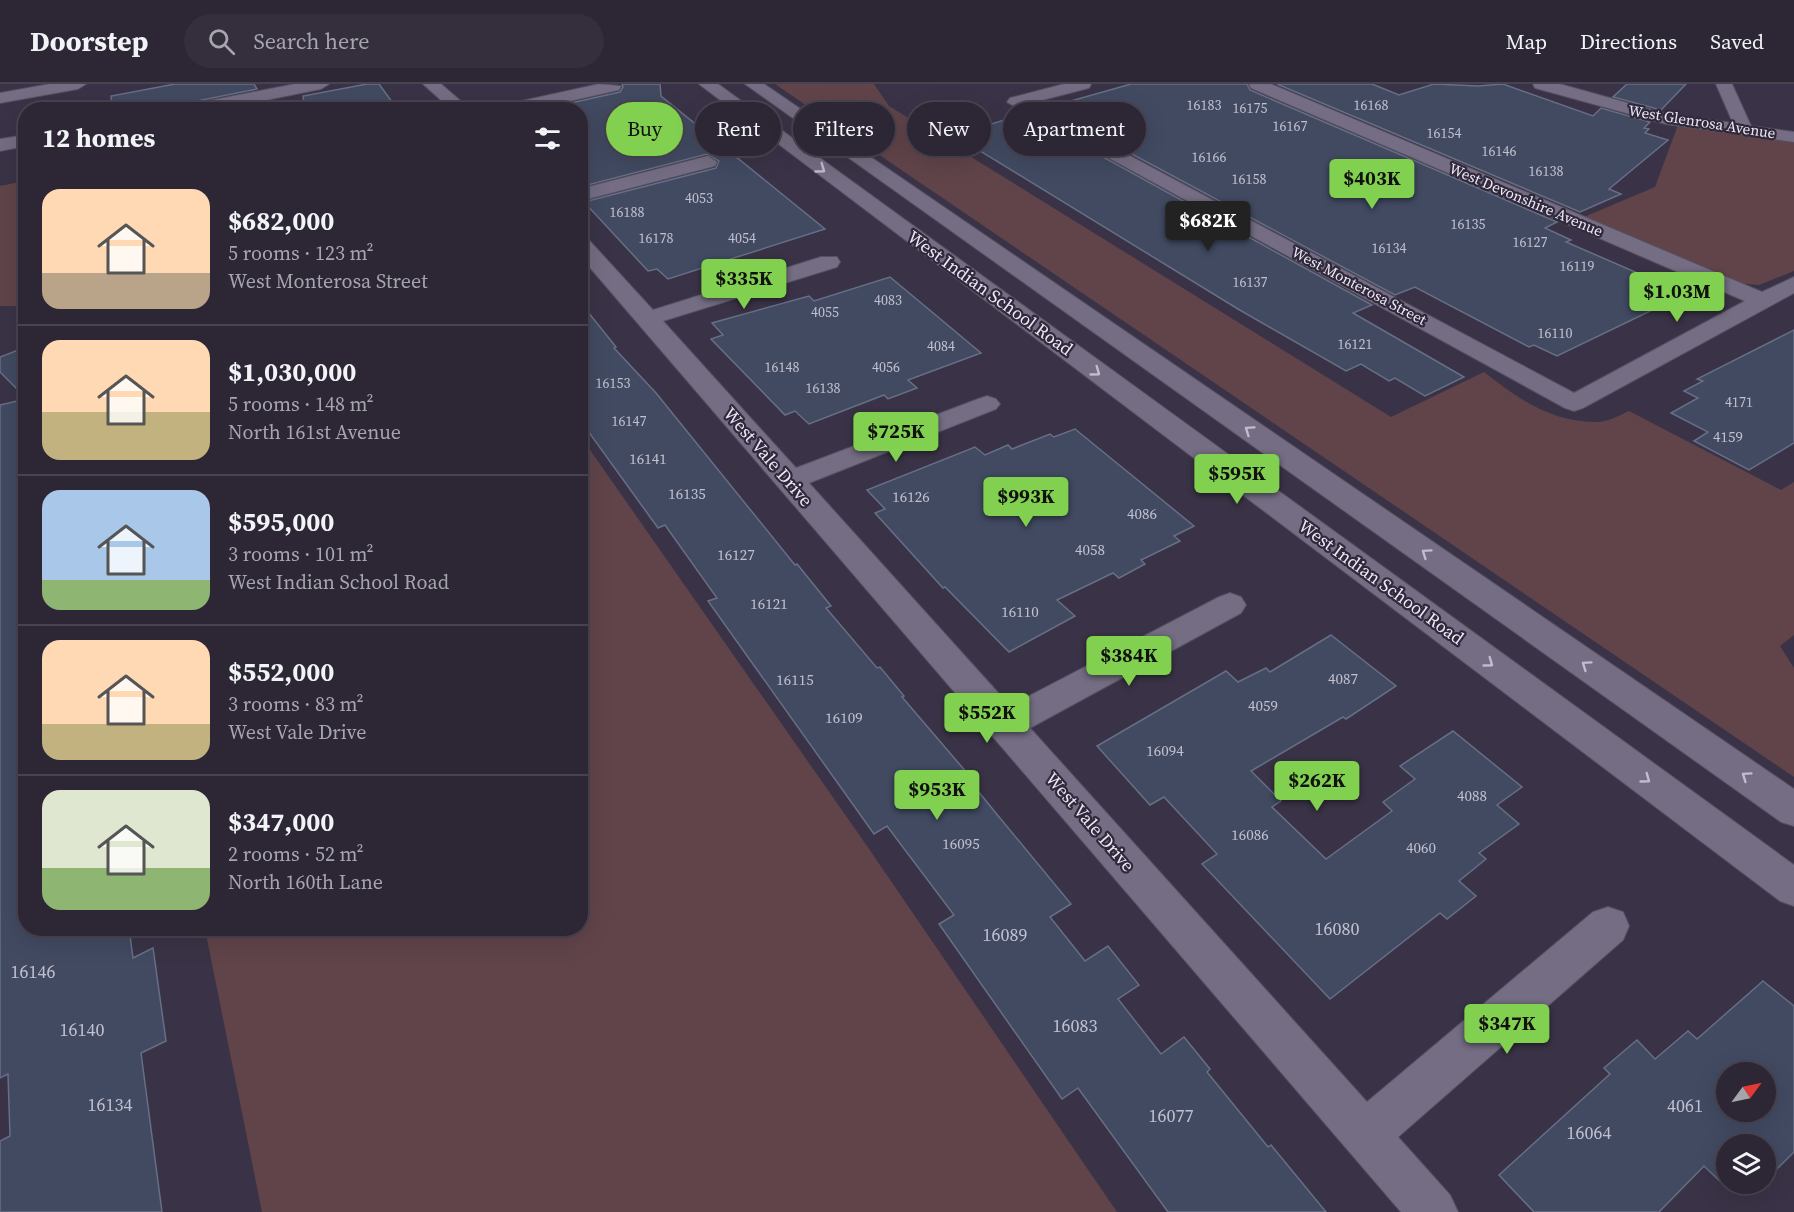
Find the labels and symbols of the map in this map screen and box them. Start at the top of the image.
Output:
house number: 16183 [1187,95,1222,115]
house number: 16168 [1354,95,1389,115]
house number: 16175 [1233,98,1268,118]
street label: West Glenrosa Avenue [1627,100,1777,144]
house number: 16167 [1273,116,1308,136]
house number: 16154 [1427,123,1462,143]
house number: 16146 [1482,141,1517,161]
house number: 16166 [1192,147,1227,167]
street label: West Devonshire Avenue [1446,158,1607,242]
pin: $403K [1330,159,1414,210]
one-way arrow [815,161,826,172]
house number: 16138 [1529,161,1564,181]
house number: 16158 [1232,169,1267,189]
house number: 4053 [685,188,713,208]
pin: $682K [1166,201,1250,252]
house number: 16188 [610,202,645,222]
house number: 16135 [1451,214,1486,234]
street label: West Indian School Road [902,224,1078,361]
house number: 16178 [639,228,674,248]
house number: 4054 [728,228,756,248]
house number: 16127 [1513,232,1548,252]
house number: 16134 [1372,238,1407,258]
street label: West Monterosa Street [1288,241,1430,330]
house number: 16119 [1560,256,1595,276]
pin: $335K [702,259,786,310]
house number: 16137 [1233,272,1268,292]
pin: $1.03M [1628,272,1726,323]
house number: 4083 [874,290,902,310]
house number: 4055 [811,302,839,322]
house number: 16110 [1538,323,1573,343]
house number: 16121 [1338,334,1373,354]
house number: 4084 [927,336,955,356]
house number: 16148 [765,357,800,377]
house number: 4056 [872,357,900,377]
one-way arrow [1090,365,1101,376]
house number: 16153 [596,373,631,393]
house number: 16138 [806,378,841,398]
house number: 4171 [1725,392,1753,412]
street label: West Vale Drive [718,401,819,512]
house number: 16147 [612,411,647,431]
pin: $725K [854,412,938,463]
one-way arrow [1244,426,1255,437]
house number: 4159 [1713,426,1743,447]
house number: 16141 [629,448,667,469]
pin: $595K [1195,454,1279,505]
pin: $993K [984,477,1068,528]
house number: 16135 [668,483,706,504]
house number: 16126 [892,486,930,507]
house number: 4086 [1127,503,1157,524]
street label: West Indian School Road [1293,513,1469,650]
house number: 4058 [1075,539,1105,560]
house number: 16127 [717,544,755,565]
one-way arrow [1422,549,1433,560]
house number: 16121 [750,593,788,614]
house number: 16110 [1001,601,1039,622]
pin: $384K [1087,636,1171,687]
one-way arrow [1483,656,1494,667]
one-way arrow [1582,661,1593,672]
house number: 4087 [1328,668,1358,689]
house number: 16115 [776,669,814,690]
pin: $552K [945,693,1029,744]
house number: 4059 [1248,695,1278,716]
house number: 16109 [825,707,863,728]
house number: 16094 [1146,740,1184,761]
pin: $262K [1275,761,1359,812]
street label: West Vale Drive [1040,766,1141,877]
pin: $953K [895,770,979,821]
one-way arrow [1640,771,1651,782]
one-way arrow [1742,772,1753,783]
house number: 4088 [1457,785,1487,806]
house number: 16086 [1231,824,1269,845]
house number: 16095 [942,833,980,854]
house number: 4060 [1406,837,1436,858]
house number: 16080 [1315,916,1360,941]
house number: 16089 [983,922,1028,947]
house number: 16146 [11,959,56,984]
pin: $347K [1465,1004,1549,1055]
house number: 16083 [1053,1013,1098,1038]
house number: 16140 [60,1017,105,1042]
north arrow [1716,1062,1776,1122]
house number: 16134 [88,1092,133,1117]
house number: 4061 [1667,1093,1703,1118]
house number: 16077 [1149,1103,1194,1128]
house number: 16064 [1567,1120,1612,1145]

